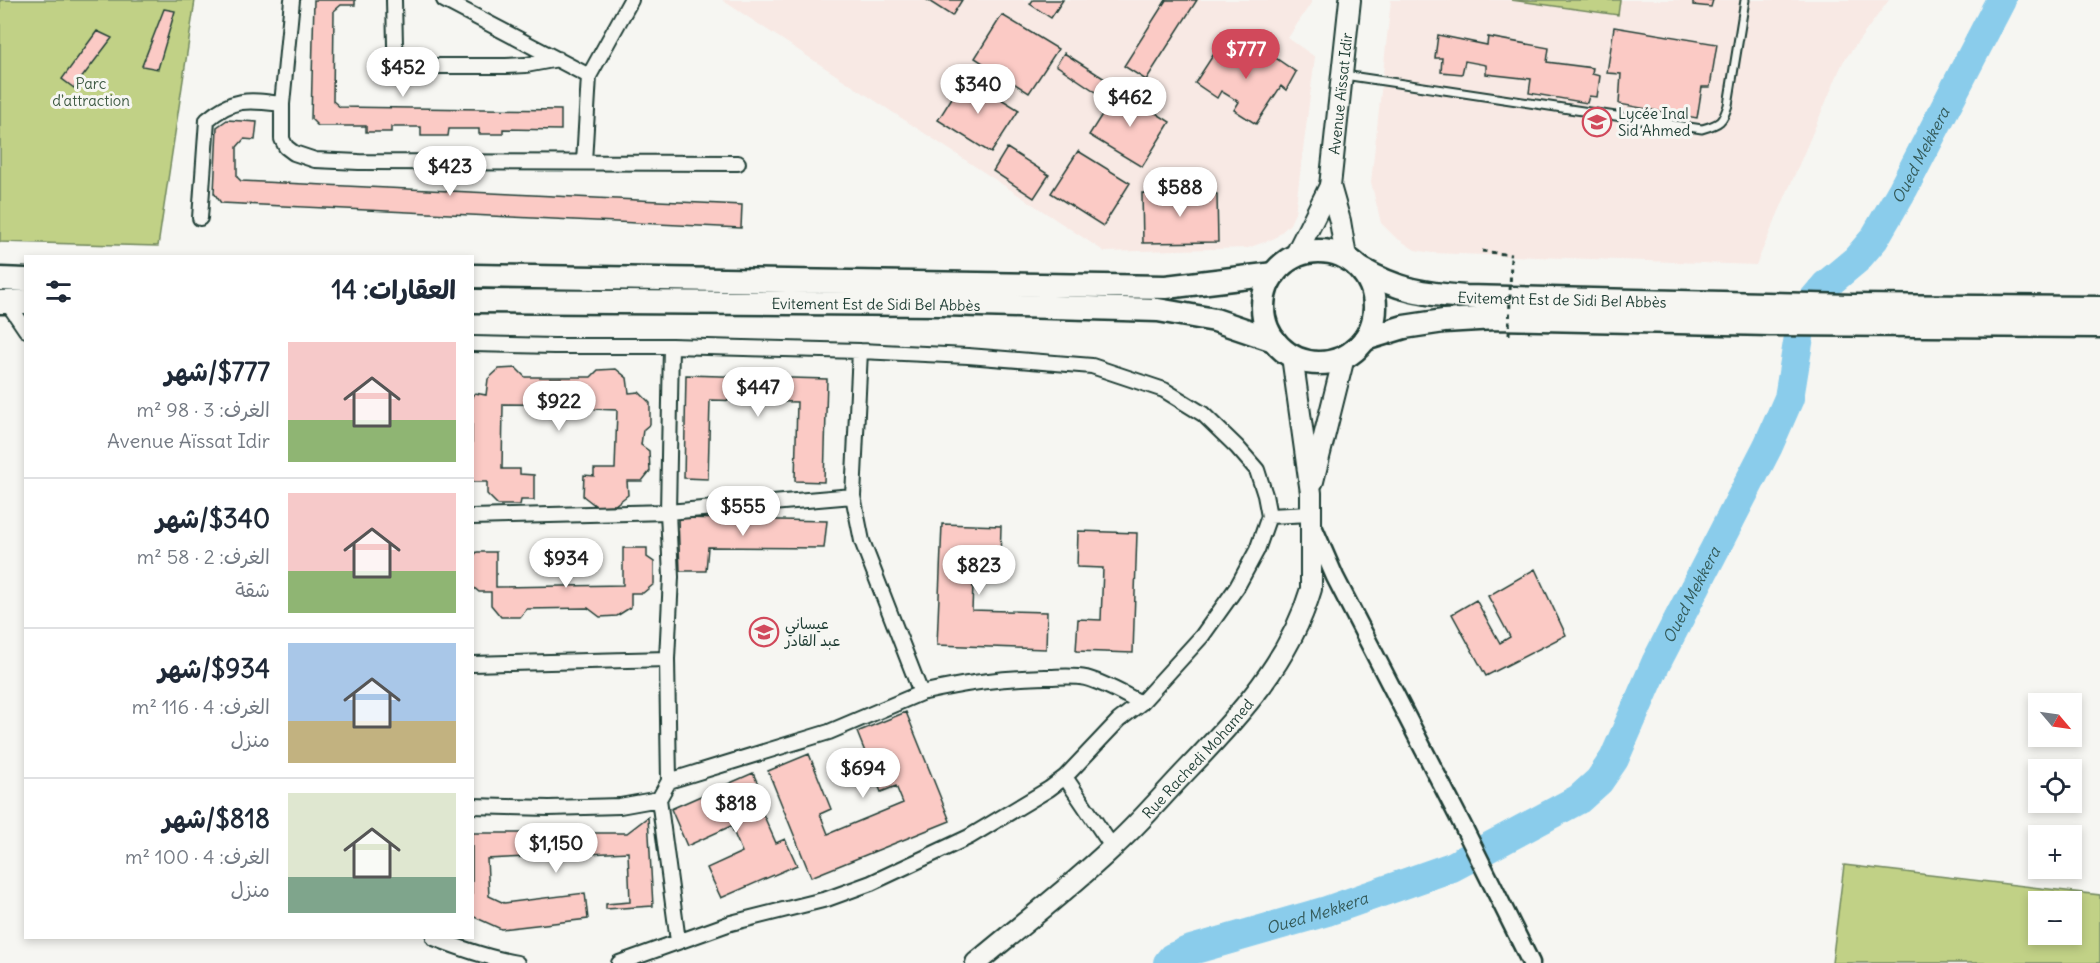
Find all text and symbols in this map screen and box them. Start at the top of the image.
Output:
pin: $777 [1210,29,1282,80]
street label: Avenue Aïssat Idir [1324,32,1356,155]
text: $777 [1226,36,1266,61]
pin: $452 [367,47,439,98]
text: $452 [380,54,426,79]
pin: $340 [942,64,1014,115]
text: $340 [954,71,1002,96]
park label: Parc d'attraction [52,74,130,110]
pin: $462 [1094,77,1166,128]
text: $462 [1107,84,1153,109]
water label: Oued Mekkera [1887,103,1954,207]
place label: Lycée Inal Sid Ahmed [1618,104,1691,140]
school or university icon: Lycée Inal Sid Ahmed [1581,106,1613,138]
pin: $423 [414,146,486,197]
text: $423 [428,153,472,178]
pin: $588 [1144,167,1216,218]
text: $588 [1157,174,1203,199]
text: العقارات: 14 [331,273,456,306]
icon: filters [42,275,75,308]
street label: Evitement Est de Sidi Bel Abbès [1457,287,1667,311]
street label: Evitement Est de Sidi Bel Abbès [771,293,981,315]
text: $777/شهر [165,355,270,388]
icon: home [336,366,408,438]
pin: $447 [722,367,794,418]
text: $447 [736,374,780,399]
pin: $922 [523,381,595,432]
text: $922 [537,388,581,413]
text: الغرف: 3 · 98 m² [136,397,270,422]
text: Avenue Aïssat Idir [107,428,270,453]
pin: $555 [707,486,779,537]
text: $555 [720,493,766,518]
text: $340/شهر [156,502,270,535]
icon: home [336,517,408,589]
pin: $934 [530,538,602,589]
water label: Oued Mekkera [1658,543,1725,646]
text: الغرف: 2 · 58 m² [137,544,270,569]
text: $934 [543,545,589,570]
pin: $823 [943,545,1015,596]
text: $823 [957,552,1001,577]
text: شقة [235,577,270,602]
place label: عيساني عبد القادر [784,614,840,650]
school or university icon: عيساني عبد القادر [748,616,780,648]
text: $934/شهر [158,652,270,685]
icon: home [336,667,408,739]
north arrow [2028,693,2082,747]
map controls [2028,693,2082,945]
text: الغرف: 4 · 116 m² [132,694,270,719]
street label: Rue Rachedi Mohamed [1138,694,1257,822]
text: منزل [231,727,270,752]
pin: $694 [827,748,899,799]
text: $694 [840,755,886,780]
button: locate [2028,759,2082,813]
pin: $818 [700,783,772,834]
text: $818 [715,790,757,815]
text: $818/شهر [163,802,270,835]
icon: home [336,817,408,889]
pin: $1,150 [507,823,605,874]
button: + [2028,825,2082,879]
text: $1,150 [529,830,583,855]
text: الغرف: 4 · 100 m² [125,844,270,869]
text: منزل [231,877,270,902]
water label: Oued Mekkera [1264,887,1371,938]
button: − [2028,891,2082,945]

